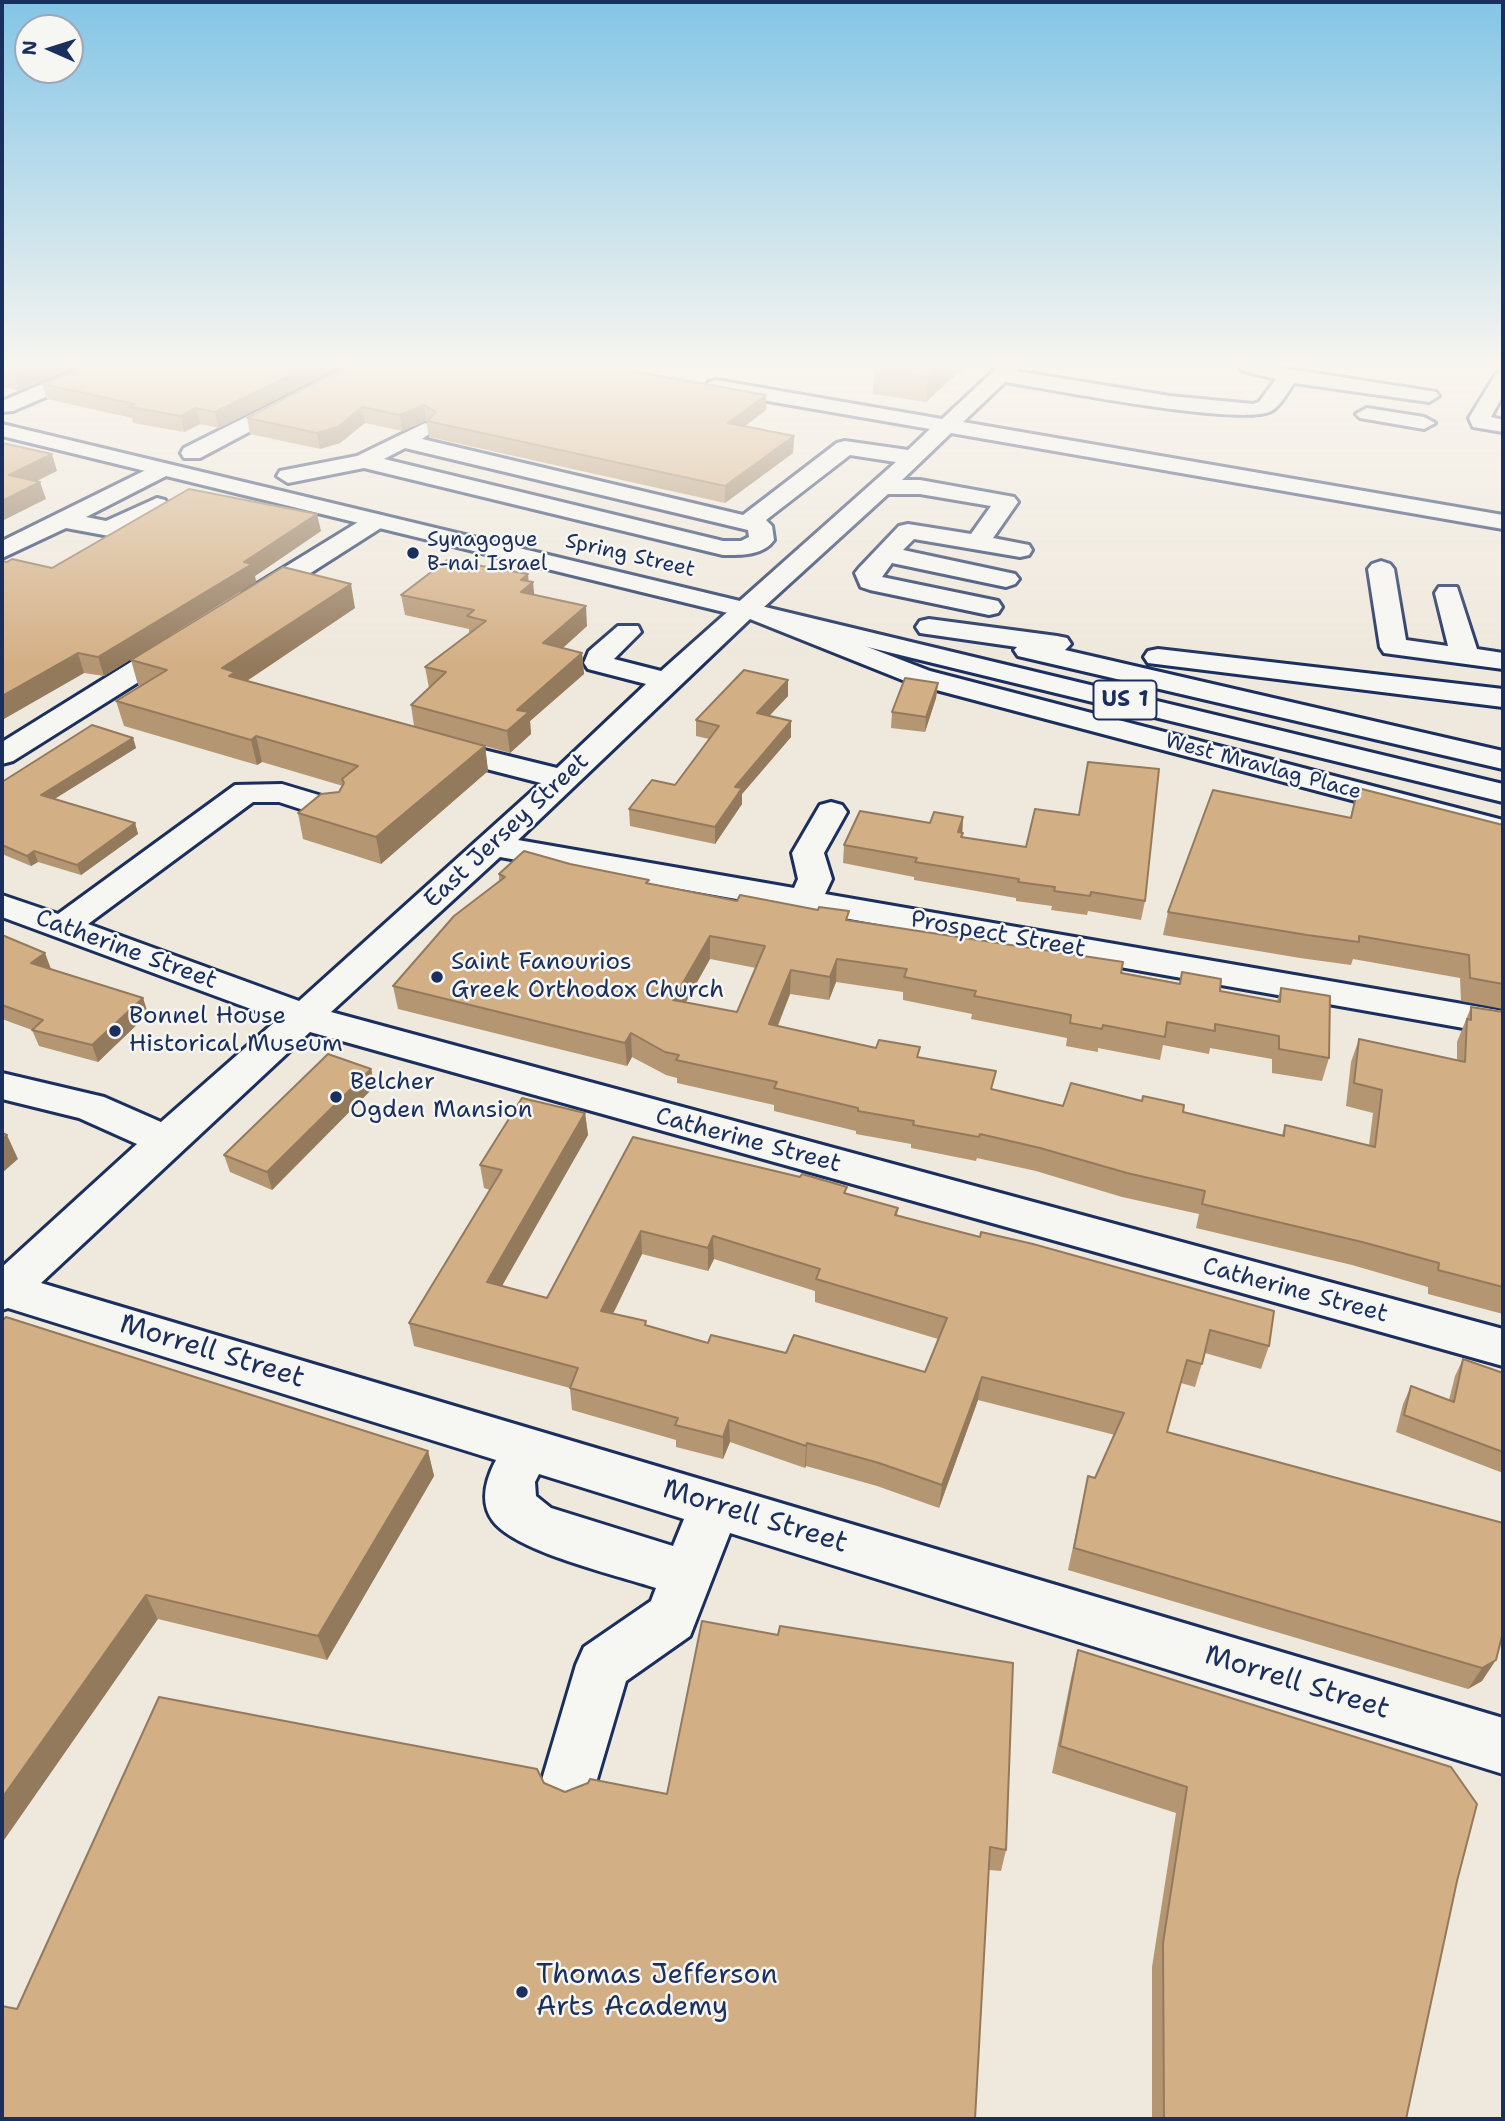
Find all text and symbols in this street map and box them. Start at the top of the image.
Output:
north arrow [14,14,84,84]
text: N [17,40,42,56]
place label: Synagogue B-nai Israel [427,528,547,578]
street label: Spring Street [563,529,697,583]
marker: Synagogue B-nai Israel [405,545,421,561]
road number: US 1 [1094,680,1156,720]
street label: West Mravlag Place [1162,729,1364,805]
street label: East Jersey Street [419,747,595,915]
street label: Catherine Street [31,904,221,996]
street label: Prospect Street [908,905,1088,965]
place label: Saint Fanourios Greek Orthodox Church [451,949,724,1005]
marker: Saint Fanourios Greek Orthodox Church [429,969,445,985]
place label: Bonnel House Historical Museum [129,1003,343,1059]
marker: Bonnel House Historical Museum [107,1023,123,1039]
place label: Belcher Ogden Mansion [350,1069,533,1125]
marker: Belcher Ogden Mansion [328,1089,344,1105]
street label: Catherine Street [652,1102,844,1180]
street label: Catherine Street [1199,1252,1391,1330]
street label: Morrell Street [115,1308,309,1396]
street label: Morrell Street [658,1473,852,1561]
street label: Morrell Street [1200,1639,1394,1727]
place label: Thomas Jefferson Arts Academy [536,1959,778,2025]
marker: Thomas Jefferson Arts Academy [514,1984,530,2000]

